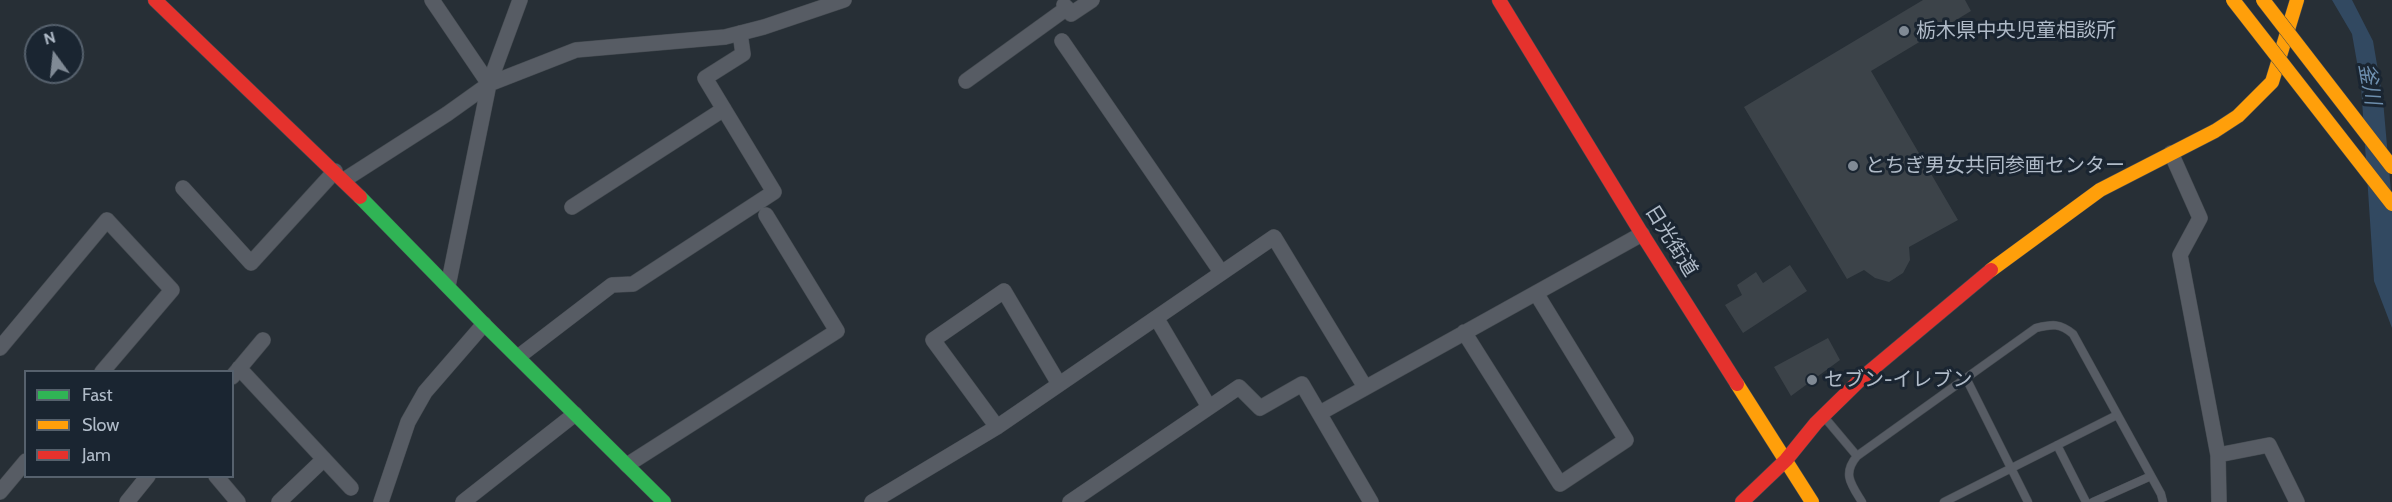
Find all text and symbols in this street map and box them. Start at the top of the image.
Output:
place label: 栃木県中央児童相談所 [1916,19,2116,43]
north arrow [24,24,84,84]
marker: 栃木県中央児童相談所 [1897,24,1911,38]
text: N [42,27,58,49]
water label: 釜川 [2353,61,2385,107]
place label: とちぎ男女共同参画センター [1865,154,2125,178]
marker: とちぎ男女共同参画センター [1846,159,1860,173]
street label: 日光街道 [1640,201,1702,281]
place label: セブン-イレブン [1824,368,1972,392]
legend [24,370,234,478]
marker: セブン-イレブン [1805,373,1819,387]
text: Fast [82,384,113,406]
text: Slow [82,414,119,436]
text: Jam [82,444,111,466]

